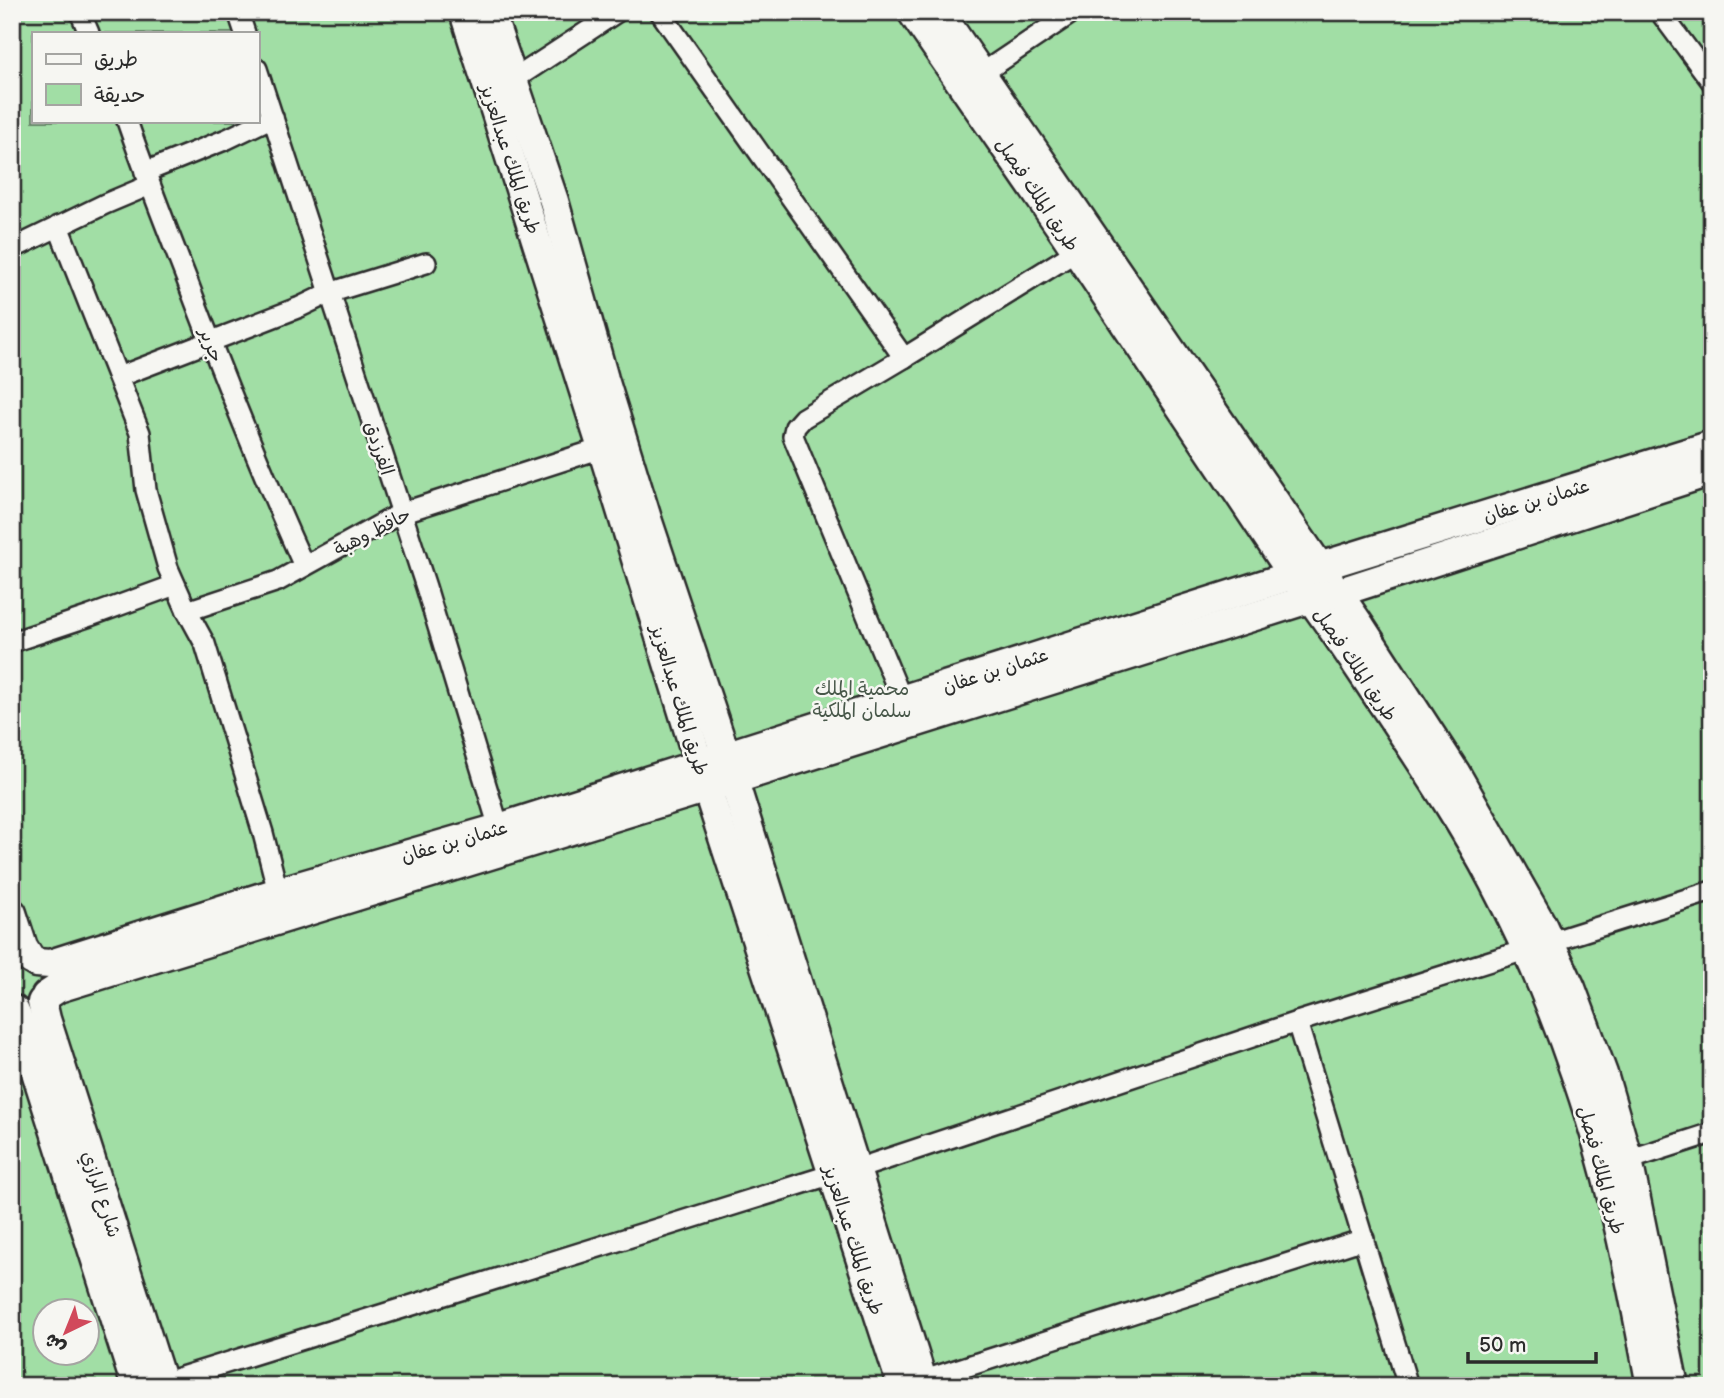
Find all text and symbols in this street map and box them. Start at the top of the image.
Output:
legend [32,32,259,122]
text: طريق [94,47,138,72]
street label: طريق الملك عبدالعزيز [474,80,545,237]
text: حديقة [94,83,145,108]
street label: طريق الملك فيصل [990,134,1083,256]
street label: جرير [193,323,228,366]
street label: الفرزدق [359,419,398,478]
street label: عثمان بن عفان [1481,474,1592,528]
street label: حافظ وهبة [330,503,415,562]
street label: طريق الملك فيصل [1308,604,1401,726]
street label: طريق الملك عبدالعزيز [644,620,712,779]
street label: عثمان بن عفان [940,644,1051,699]
park label: محمية الملك سلمان الملكية [812,678,912,723]
street label: عثمان بن عفان [398,816,510,869]
street label: طريق الملك فيصل [1572,1103,1629,1237]
street label: شارع الرازي [74,1148,125,1241]
street label: طريق الملك عبدالعزيز [817,1161,888,1318]
north arrow [32,1296,102,1366]
scale bar [1468,1321,1596,1365]
text: ش [40,1328,71,1359]
text: 50 m [1479,1333,1526,1358]

